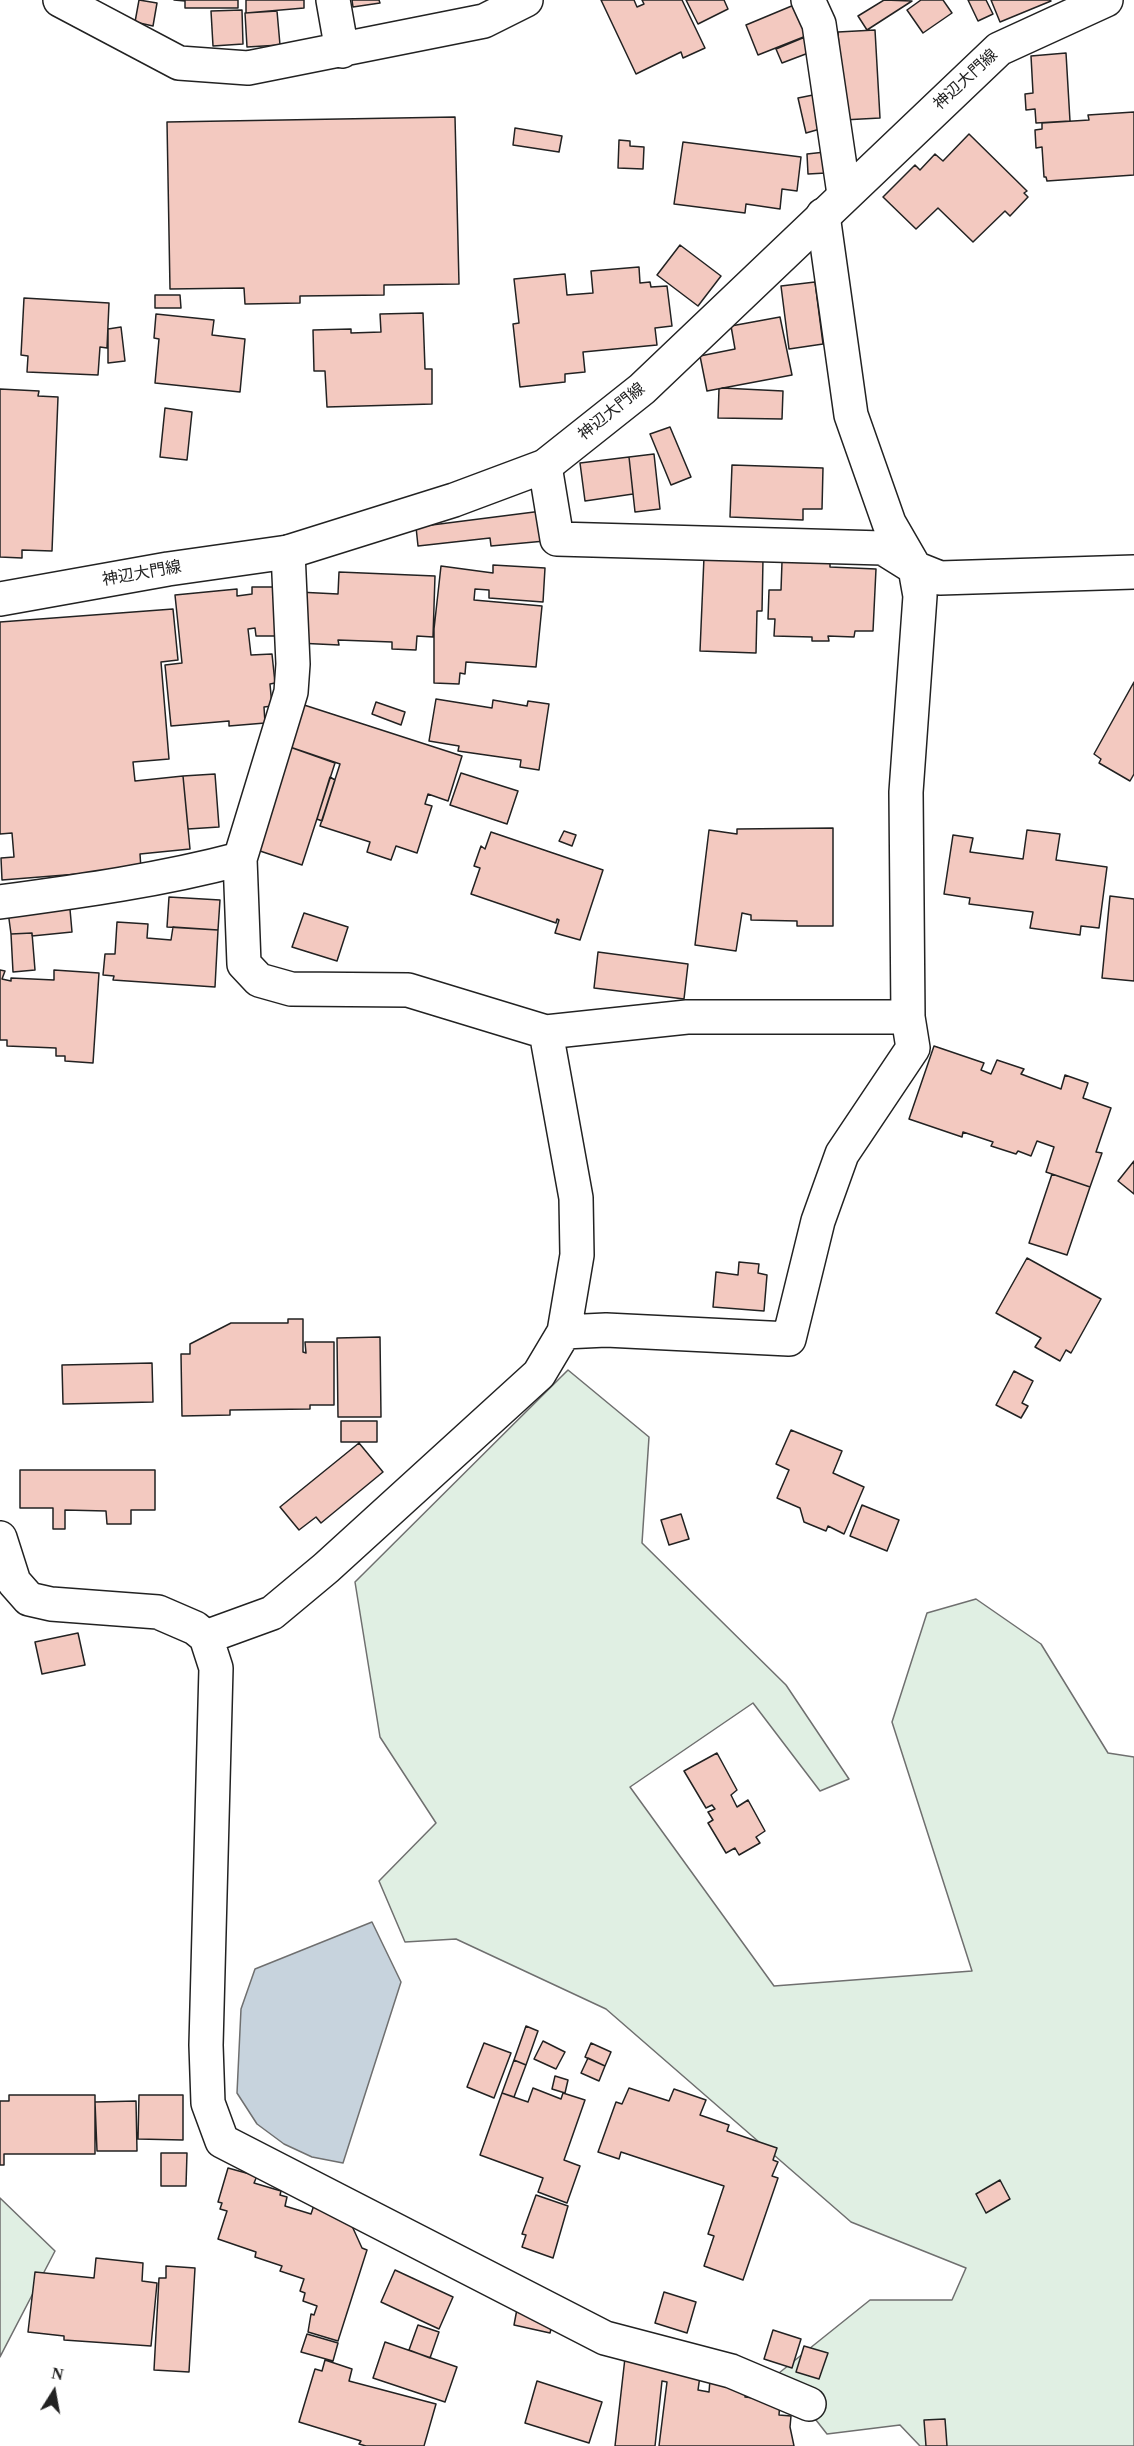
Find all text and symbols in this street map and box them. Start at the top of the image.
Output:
street label: 神辺大門線 [930,46,1002,114]
street label: 神辺大門線 [575,379,649,445]
street label: 神辺大門線 [101,558,183,590]
north arrow [24,2362,84,2422]
text: N [50,2364,65,2383]

